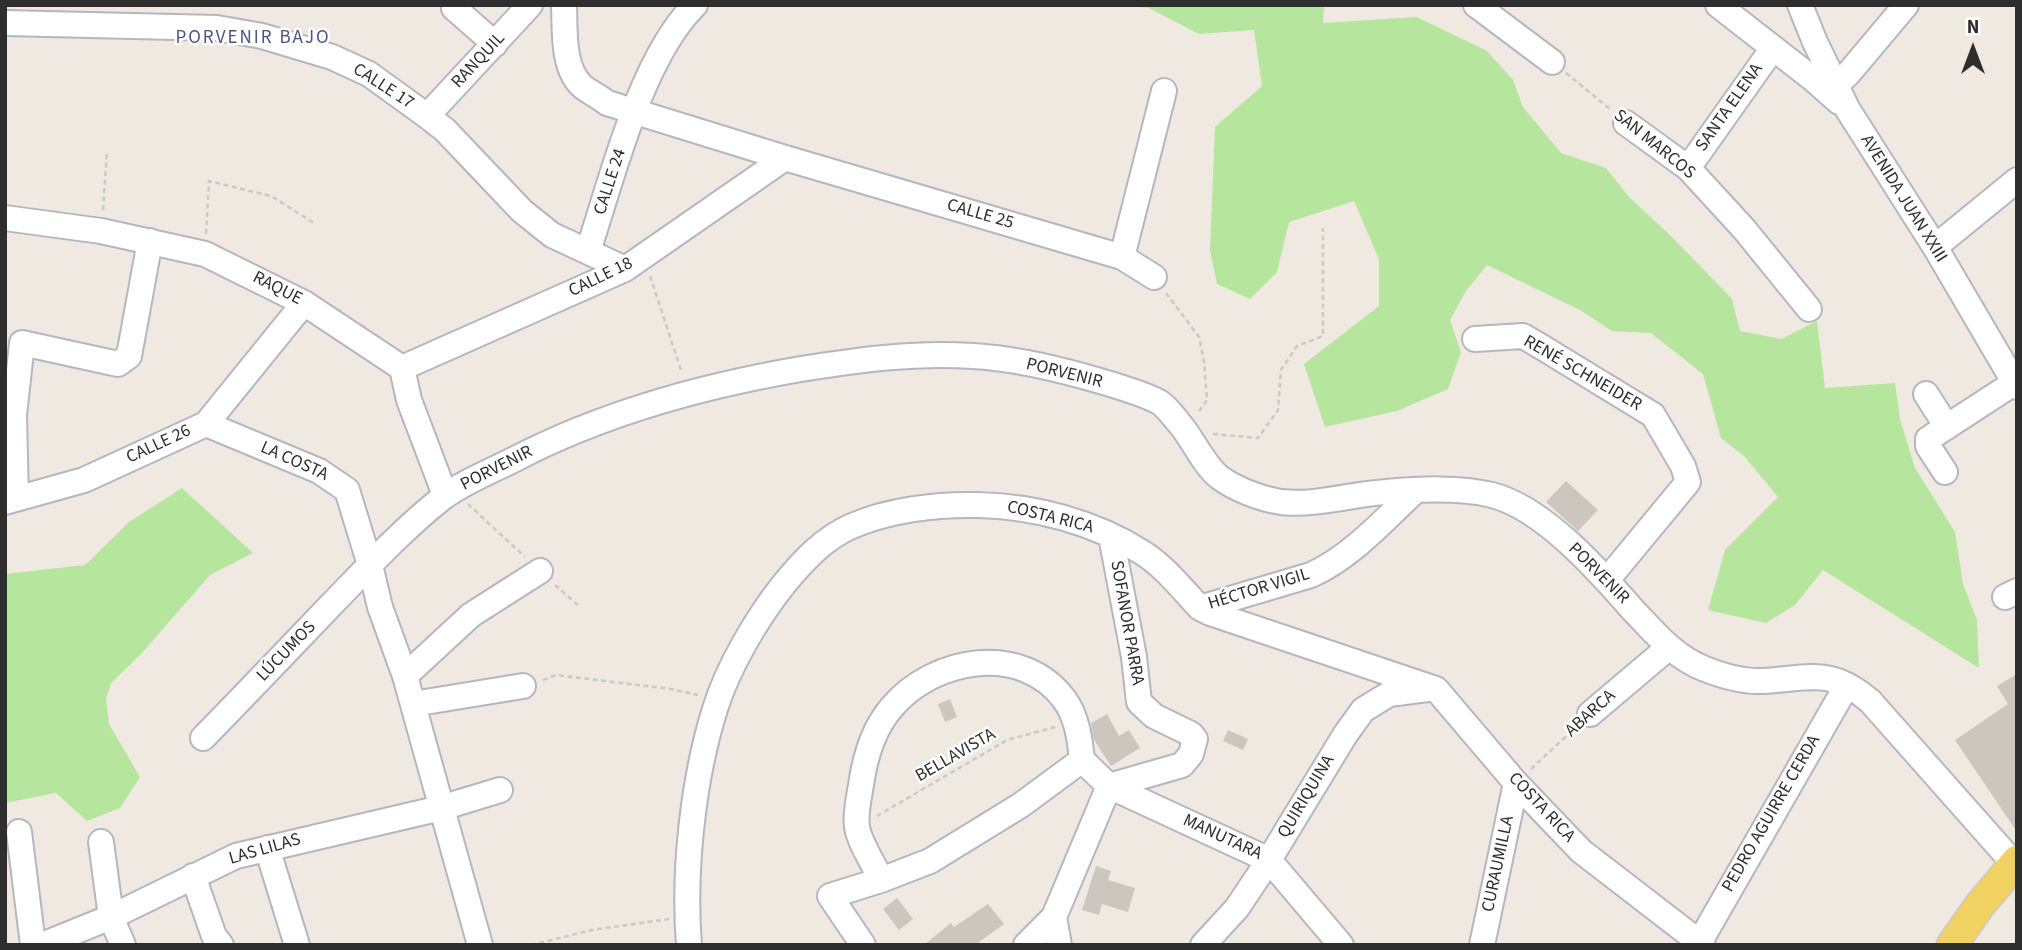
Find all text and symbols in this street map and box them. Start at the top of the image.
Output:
north arrow [1938,14,2008,84]
text: N [1967,14,1979,41]
district label: PORVENIR BAJO [177,28,329,50]
street label: RANQUIL [448,29,510,93]
street label: CALLE 17 [348,59,418,115]
street label: SANTA ELENA [1692,60,1768,156]
street label: SAN MARCOS [1609,105,1699,185]
street label: AVENIDA JUAN XXIII [1855,131,1951,267]
street label: CALLE 24 [590,146,632,218]
street label: CALLE 25 [944,195,1016,235]
street label: CALLE 18 [565,253,637,303]
street label: RAQUE [249,267,305,311]
street label: RENÉ SCHNEIDER [1519,331,1645,417]
street label: PORVENIR [1024,354,1104,394]
street label: CALLE 26 [123,421,195,469]
street label: LA COSTA [257,438,331,486]
street label: PORVENIR [457,442,537,496]
street label: COSTA RICA [1005,497,1095,539]
street label: PORVENIR [1563,539,1633,609]
street label: SOFANOR PARRA [1104,559,1148,687]
street label: HÉCTOR VIGIL [1206,564,1312,616]
street label: LÚCUMOS [253,617,321,687]
street label: ABARCA [1561,686,1621,742]
street label: BELLAVISTA [912,724,1000,788]
street label: PEDRO AGUIRRE CERDA [1718,732,1826,896]
street label: QUIRIQUINA [1274,752,1340,842]
street label: COSTA RICA [1503,768,1579,848]
street label: MANUTARA [1179,810,1265,866]
street label: CURAUMILLA [1478,814,1520,914]
street label: LAS LILAS [227,829,303,871]

